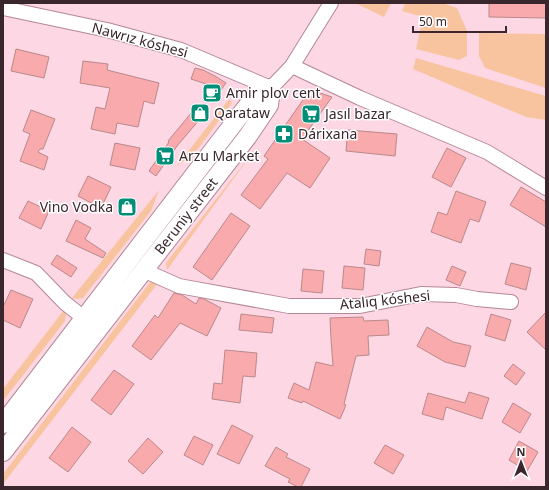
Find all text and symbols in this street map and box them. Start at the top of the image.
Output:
scale bar [413,8,506,34]
text: 50 m [419,13,447,30]
street label: Nawrız kóshesi [90,18,190,61]
cafe icon: Amir plov cent [201,82,223,104]
place label: Amir plov cent [226,83,321,102]
shop icon: Qarataw [189,102,211,124]
place label: Qarataw [214,103,270,122]
supermarket icon: Jasıl bazar [300,103,322,125]
place label: Jasıl bazar [323,104,391,123]
pharmacy icon: Dárixana [273,123,295,145]
place label: Dárixana [298,124,357,143]
supermarket icon: Arzu Market [154,145,176,167]
place label: Arzu Market [179,146,259,165]
street label: Beruniy street [150,173,222,258]
shop icon: Vino Vodka [116,196,138,218]
place label: Vino Vodka [40,197,113,216]
street label: Atalıq kóshesi [339,285,431,314]
north arrow [501,442,541,482]
text: N [517,444,525,459]

